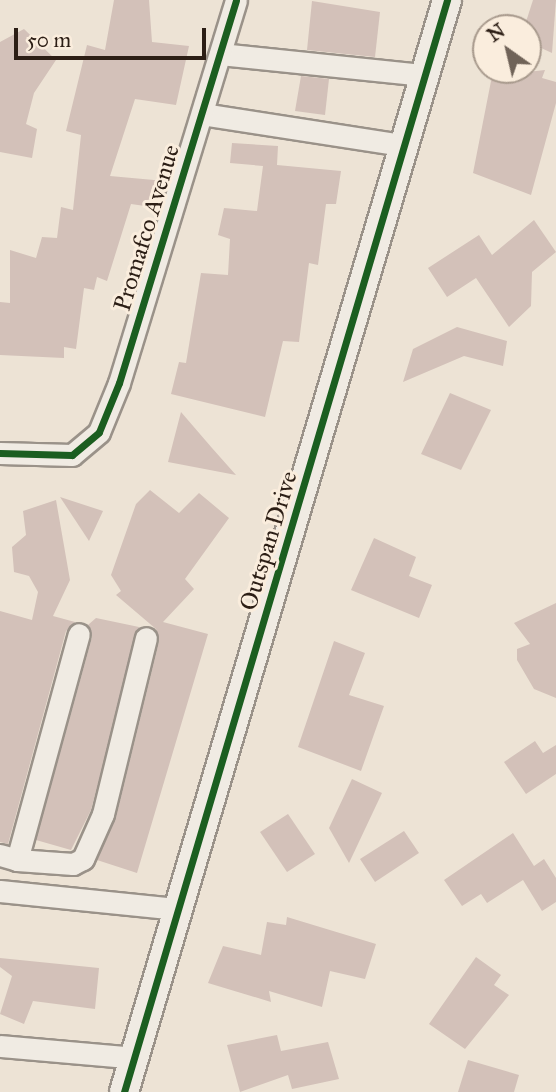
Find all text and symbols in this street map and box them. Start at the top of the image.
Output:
scale bar [18,14,210,58]
north arrow [472,14,542,84]
text: N [483,19,509,47]
text: 50 m [27,27,71,53]
street label: Promafco Avenue [108,141,186,315]
street label: Outspan Drive [234,468,304,614]

